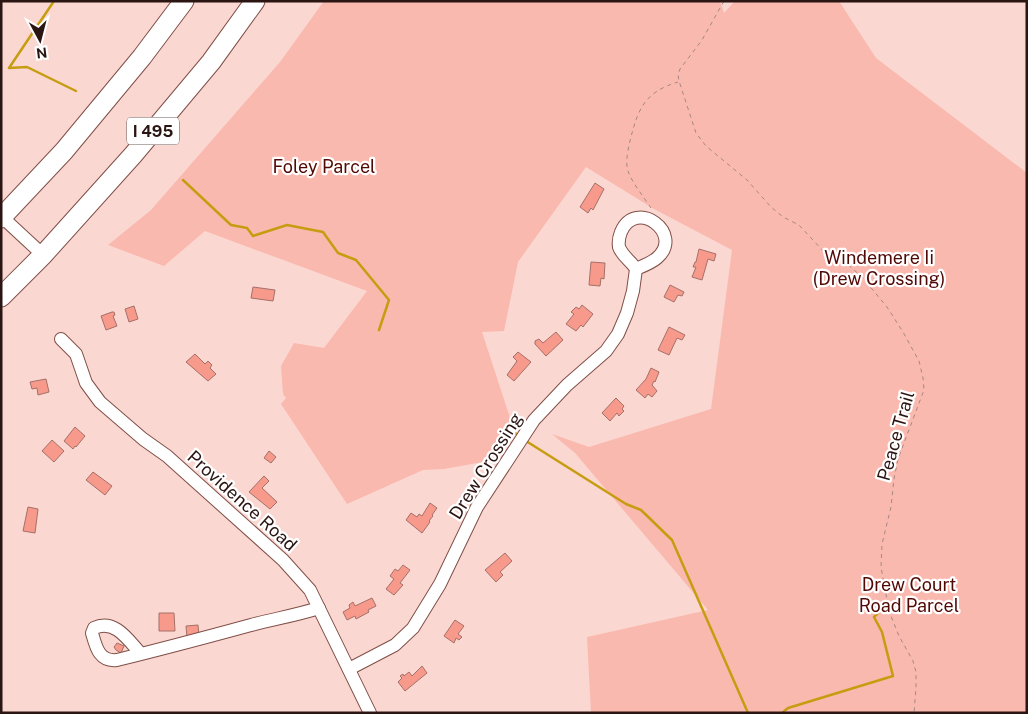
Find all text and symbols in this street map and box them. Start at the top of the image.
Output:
north arrow [15,15,65,65]
text: N [35,44,48,62]
road number: I 495 [127,118,179,144]
park label: Foley Parcel [272,156,376,177]
park label: Windemere Ii (Drew Crossing) [813,247,945,289]
street label: Peace Trail [873,389,918,483]
street label: Drew Crossing [444,409,527,523]
street label: Providence Road [183,446,301,555]
park label: Drew Court Road Parcel [859,574,959,616]

